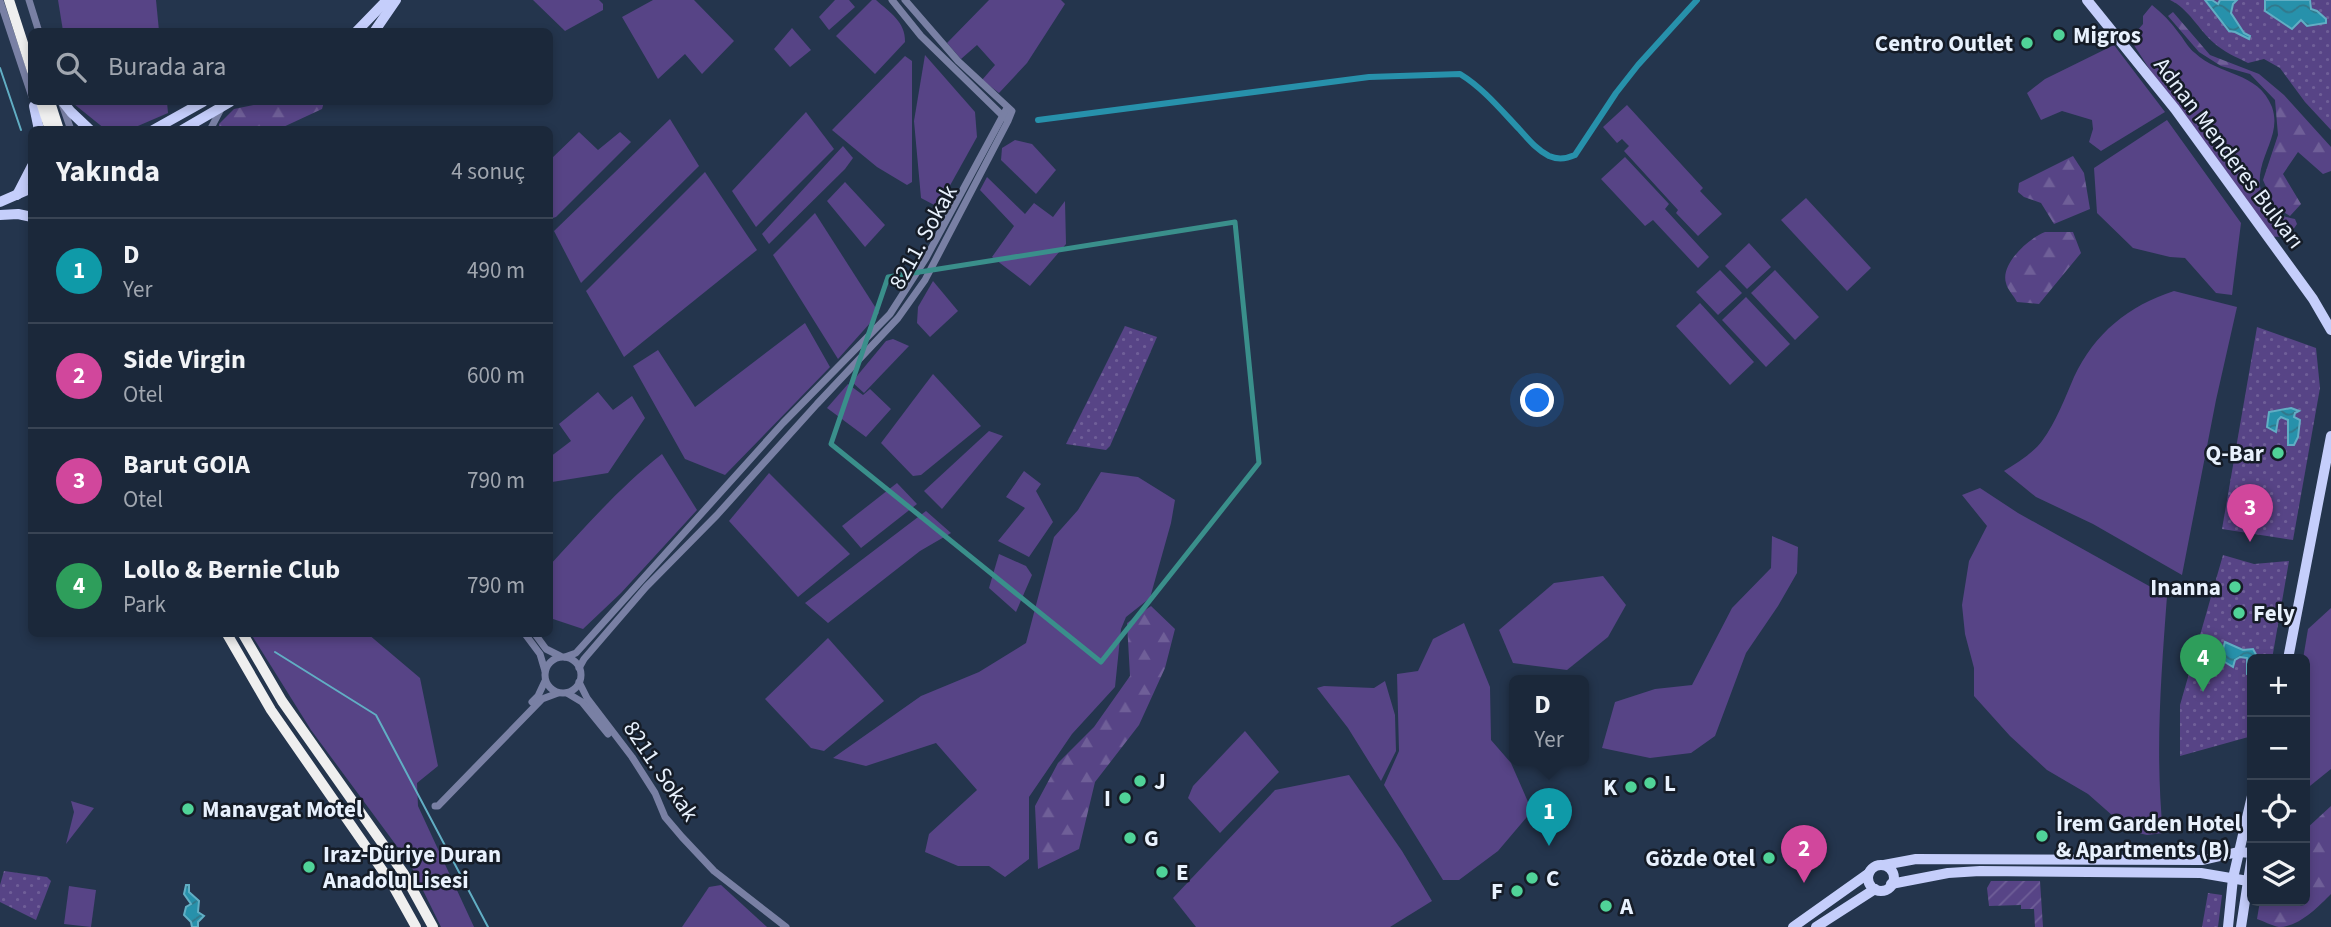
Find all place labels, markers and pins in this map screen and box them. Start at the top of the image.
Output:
place label: Migros [2073,19,2141,52]
place label: Centro Outlet [1875,27,2013,60]
marker: Migros [2051,27,2067,43]
marker: Centro Outlet [2019,35,2035,51]
place label: Q-Bar [2205,437,2265,470]
marker: Q-Bar [2270,445,2286,461]
pin: 3 [2227,484,2273,542]
place label: Inanna [2150,571,2221,604]
marker: Inanna [2227,579,2243,595]
place label: Fely [2253,597,2295,630]
marker: Fely [2231,605,2247,621]
pin: 4 [2180,634,2226,692]
place label: J [1154,765,1166,798]
place label: L [1664,767,1676,800]
place label: K [1603,771,1618,804]
marker: J [1132,773,1148,789]
marker: L [1642,775,1658,791]
marker: K [1623,779,1639,795]
place label: I [1104,782,1111,815]
pin: 1 [1526,788,1572,846]
marker: I [1117,790,1133,806]
place label: Manavgat Motel [202,793,363,826]
marker: Manavgat Motel [180,801,196,817]
place label: İrem Garden Hotel & Apartments (B) [2056,807,2242,866]
place label: G [1144,822,1159,855]
pin: 2 [1781,825,1827,883]
marker: İrem Garden Hotel & Apartments (B) [2034,828,2050,844]
marker: G [1122,830,1138,846]
place label: Iraz-Düriye Duran Anadolu Lisesi [322,838,501,897]
place label: Gözde Otel [1645,842,1755,875]
marker: Gözde Otel [1761,850,1777,866]
place label: E [1176,856,1189,889]
marker: Iraz-Düriye Duran Anadolu Lisesi [301,859,317,875]
place label: C [1546,862,1559,895]
marker: E [1154,864,1170,880]
marker: C [1524,870,1540,886]
place label: F [1491,875,1503,908]
marker: F [1509,883,1525,899]
place label: A [1619,890,1634,923]
marker: A [1598,898,1614,914]

